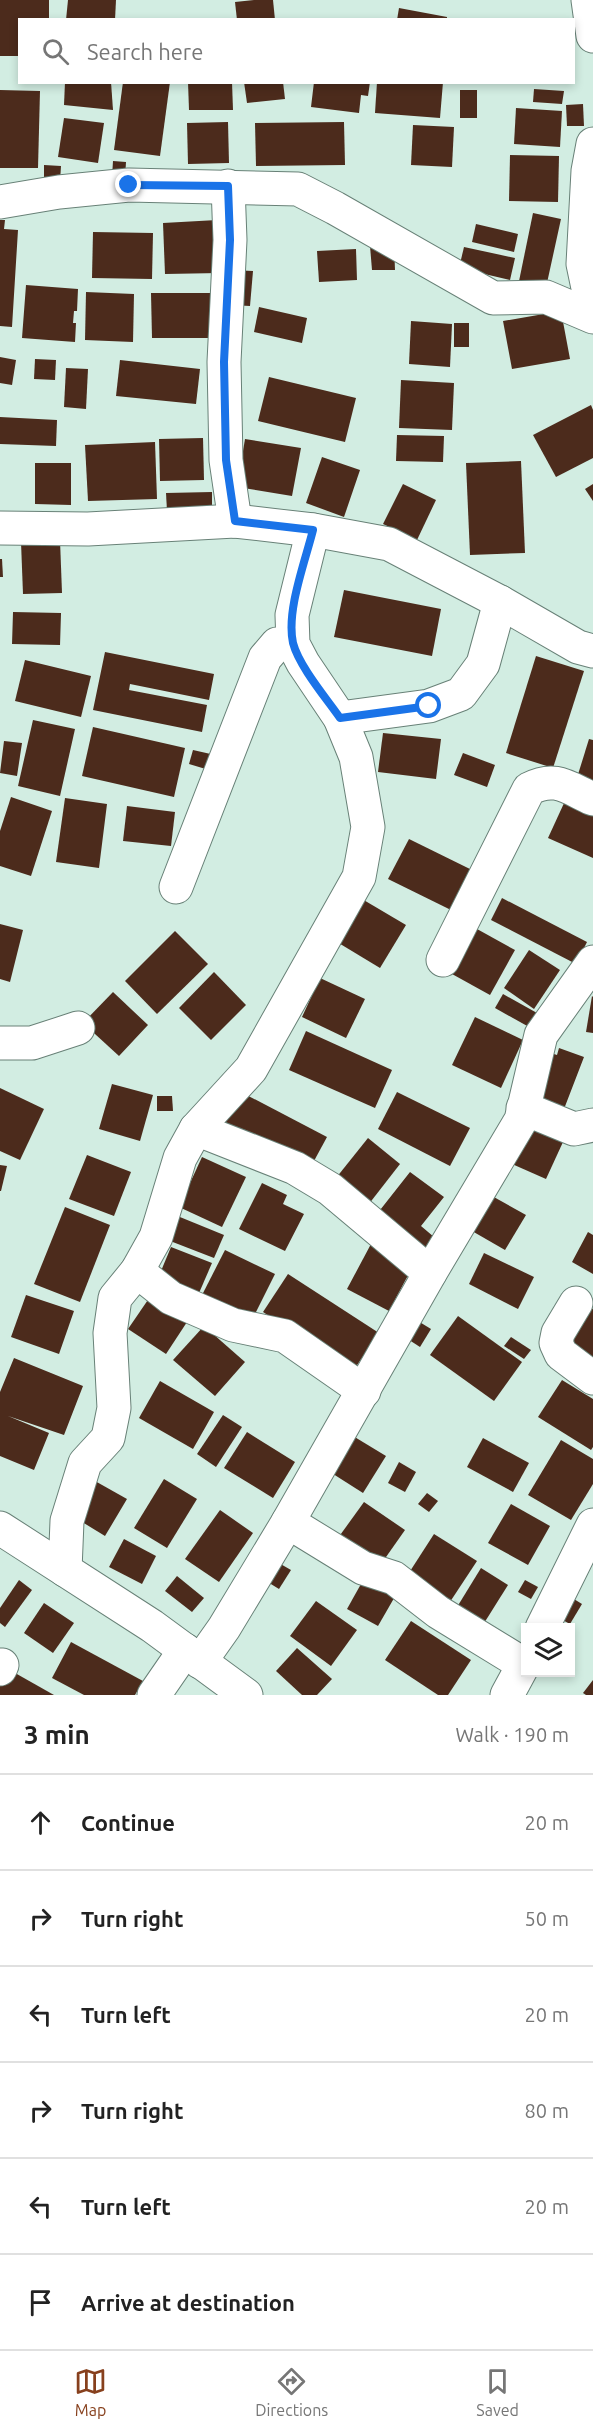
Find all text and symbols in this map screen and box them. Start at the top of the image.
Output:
search box [18,18,575,84]
icon: search [39,35,72,68]
text: Search here [87,39,203,64]
route end [115,171,141,197]
route start [415,692,441,718]
map controls [521,1623,575,1677]
button: layers [521,1623,575,1677]
text: 3 min [24,1720,90,1749]
text: Walk · 190 m [456,1723,569,1746]
icon: ahead [24,1806,57,1839]
text: Continue [81,1810,175,1835]
text: 20 m [525,1811,569,1834]
icon: right [24,1902,57,1935]
text: Turn right [81,1906,183,1931]
text: 50 m [525,1907,569,1930]
icon: left [24,1998,57,2031]
text: Turn left [81,2002,171,2027]
text: 20 m [525,2003,569,2026]
icon: right [24,2094,57,2127]
text: Turn right [81,2098,183,2123]
text: 80 m [525,2099,569,2122]
icon: left [24,2190,57,2223]
text: Turn left [81,2194,171,2219]
text: 20 m [525,2195,569,2218]
icon: arrive [24,2286,57,2319]
text: Arrive at destination [81,2290,295,2315]
tab: Map [74,2365,107,2419]
tab: Directions [255,2365,328,2419]
tab: Saved [476,2365,519,2419]

